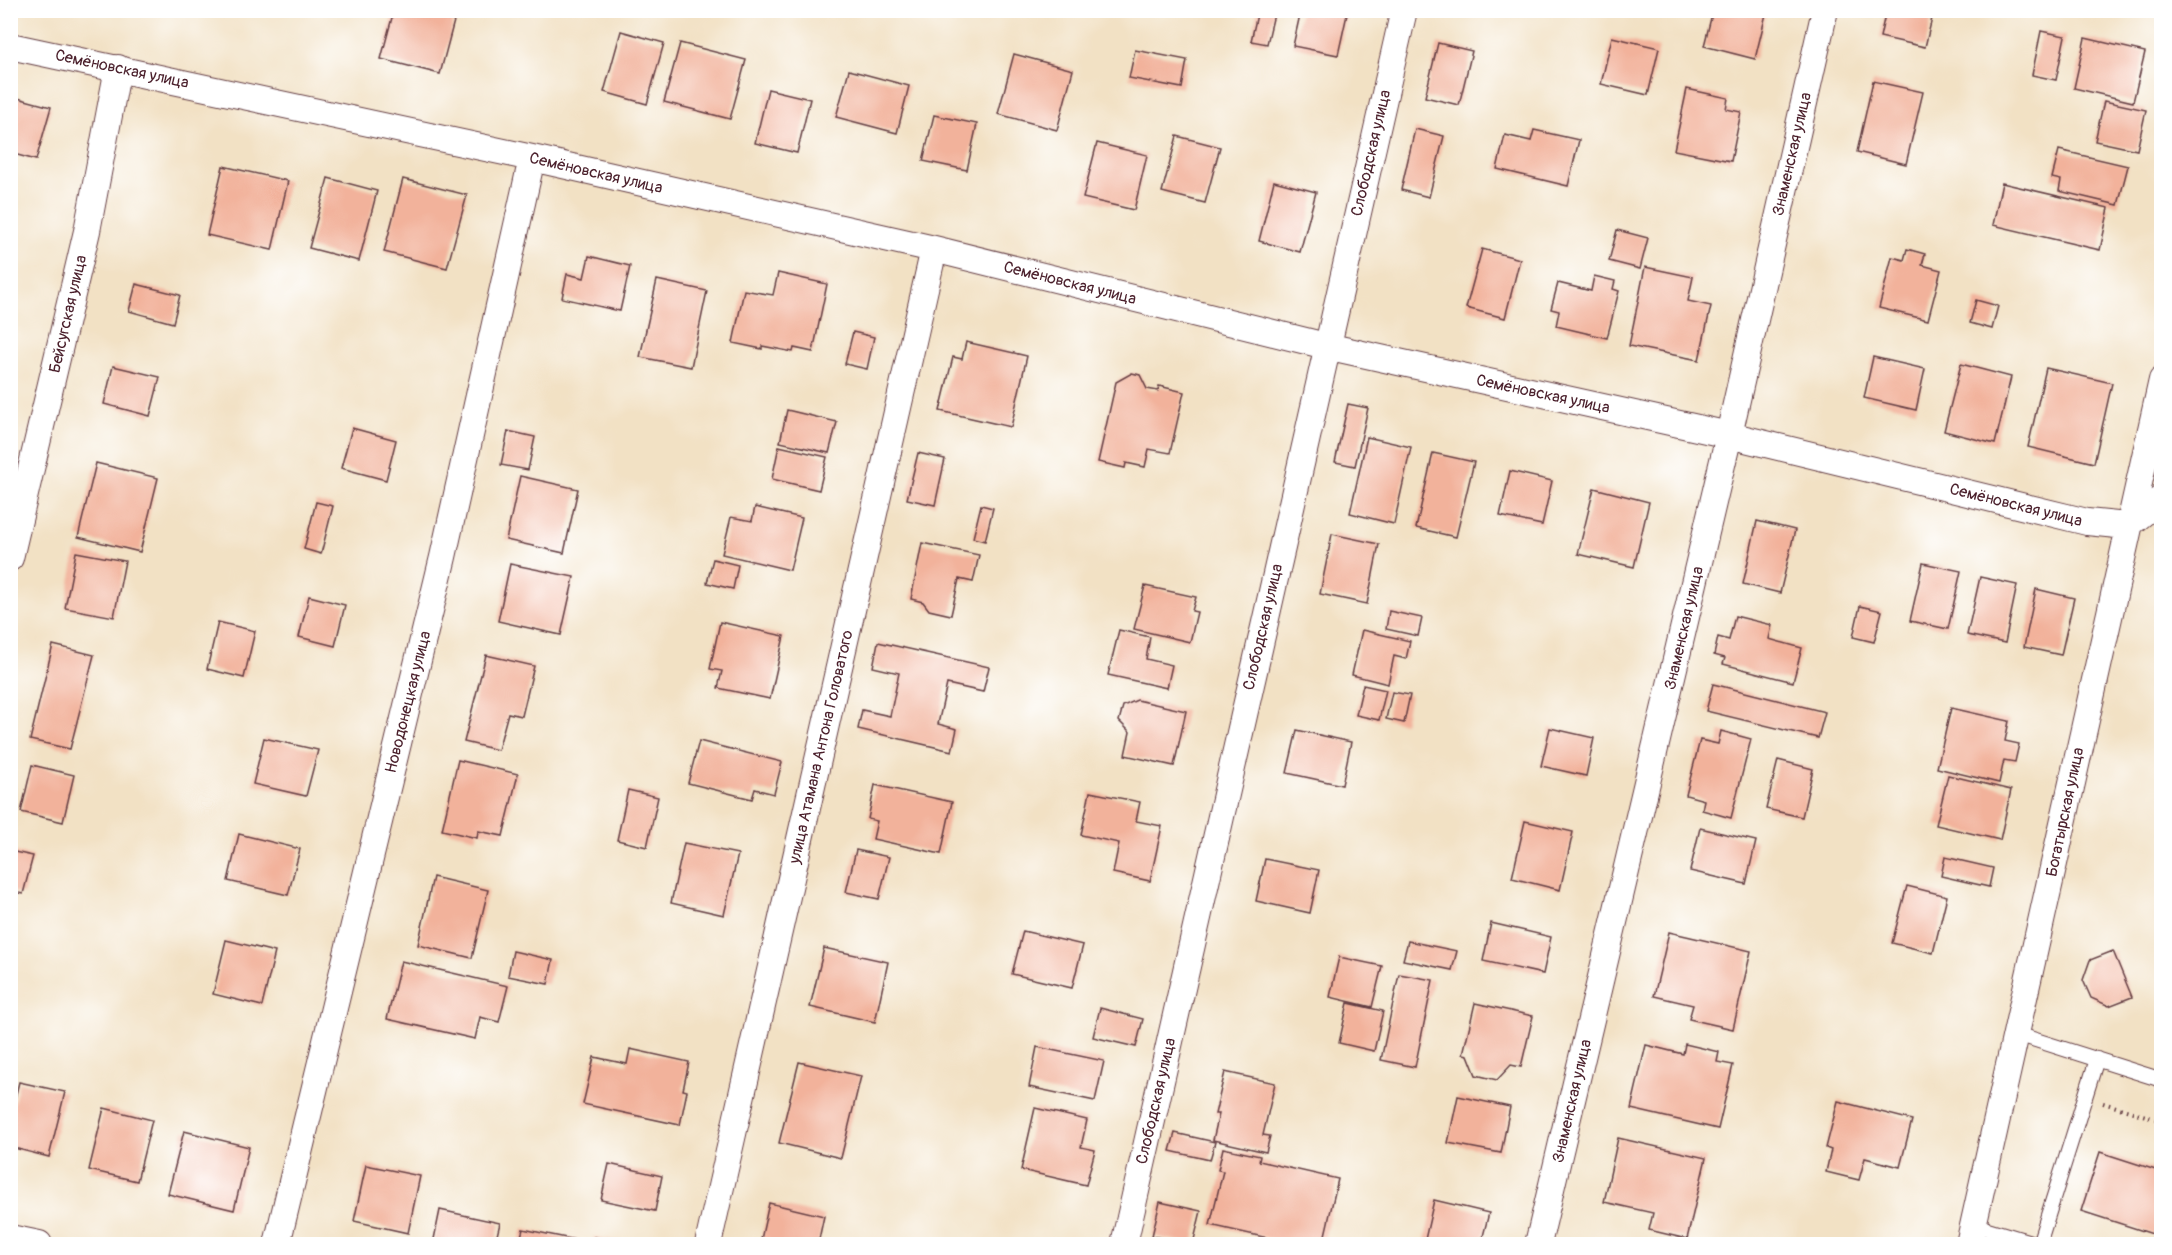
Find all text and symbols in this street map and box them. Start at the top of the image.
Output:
street label: Семёновская улица [53,45,191,93]
street label: Слободская улица [1347,88,1395,218]
street label: Знаменская улица [1768,90,1816,218]
street label: Семёновская улица [527,148,665,198]
street label: Бейсугская улица [45,253,91,375]
street label: Семёновская улица [1002,257,1138,309]
street label: Семёновская улица [1474,370,1612,418]
street label: Семёновская улица [1948,479,2084,531]
street label: Слободская улица [1239,562,1287,692]
street label: Знаменская улица [1660,564,1708,692]
street label: улица Атамана Антона Головатого [784,628,858,867]
street label: Новодонецкая улица [381,629,435,775]
street label: Богатырская улица [2042,746,2088,878]
street label: Слободская улица [1132,1036,1180,1166]
street label: Знаменская улица [1548,1037,1596,1165]

